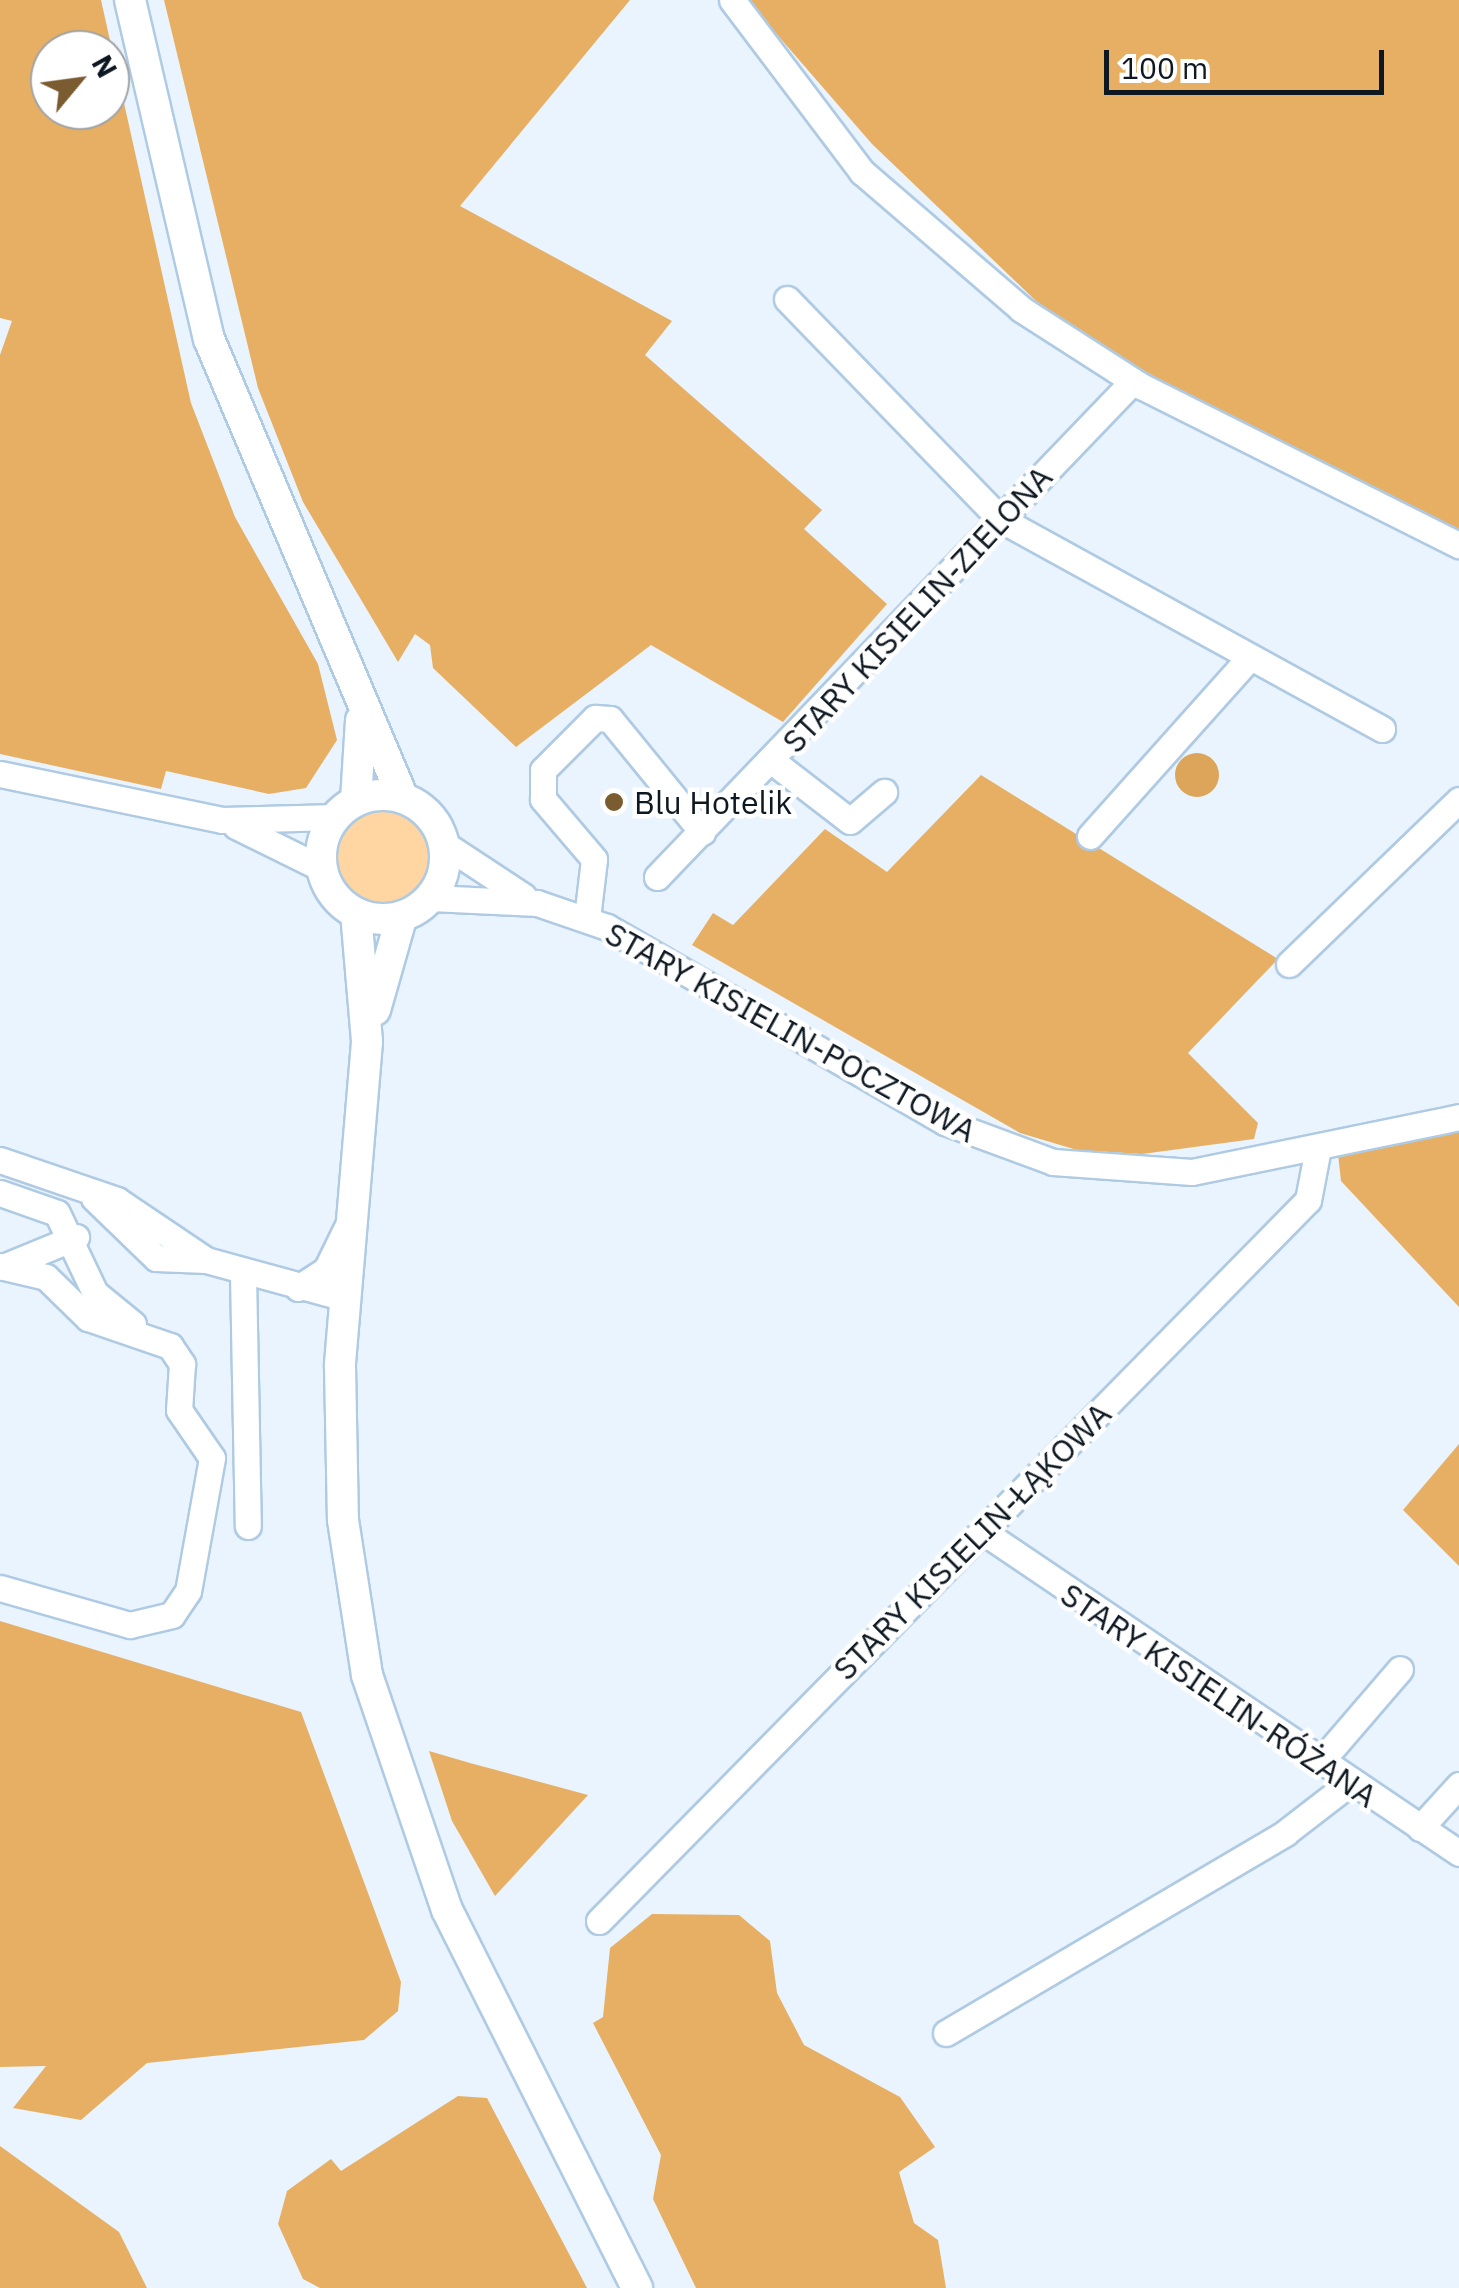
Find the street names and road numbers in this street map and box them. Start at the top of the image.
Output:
street label: STARY KISIELIN-ZIELONA [774,458,1060,760]
street label: STARY KISIELIN-POCZTOWA [599,914,983,1150]
street label: STARY KISIELIN-ŁĄKOWA [825,1394,1119,1688]
street label: STARY KISIELIN-RÓŻANA [1054,1575,1384,1815]

